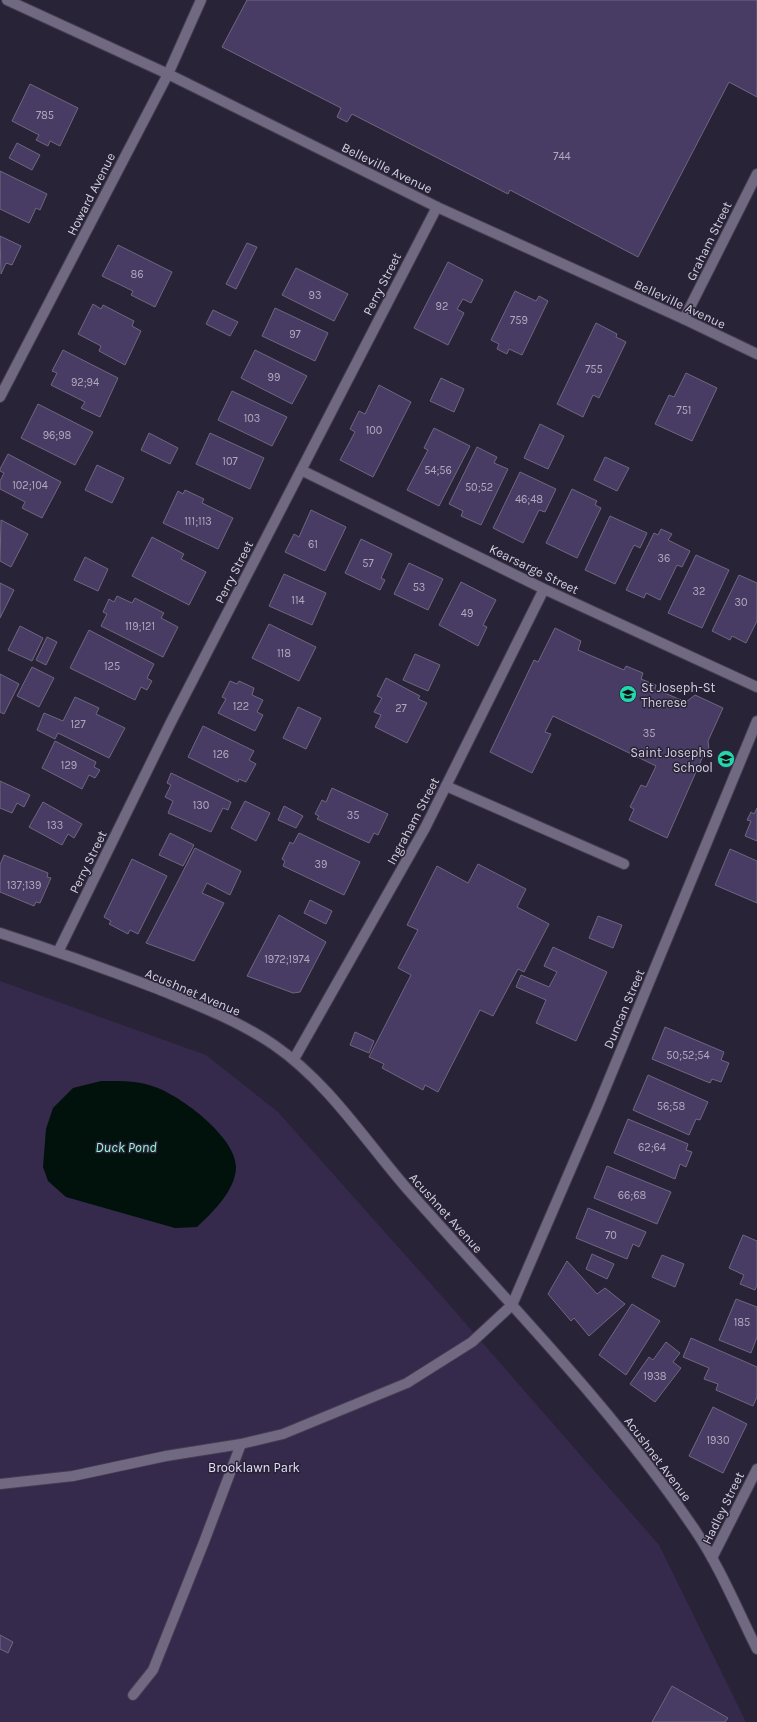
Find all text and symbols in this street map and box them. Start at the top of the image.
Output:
house number: 785 [36,109,54,122]
street label: Belleville Avenue [339,140,435,197]
street label: Howard Avenue [64,150,118,238]
house number: 744 [553,150,571,163]
street label: Graham Street [683,199,735,283]
street label: Perry Street [360,250,404,318]
house number: 86 [130,268,144,281]
street label: Belleville Avenue [632,276,728,332]
house number: 93 [309,289,321,302]
house number: 92 [436,300,448,313]
house number: 759 [510,314,528,327]
house number: 97 [289,328,301,341]
house number: 755 [585,363,603,376]
house number: 99 [268,371,280,384]
house number: 92;94 [71,376,99,389]
house number: 751 [676,404,692,417]
house number: 103 [244,412,260,425]
house number: 100 [366,424,382,437]
house number: 96;98 [43,429,72,442]
house number: 107 [222,455,238,468]
house number: 54;56 [424,464,452,477]
house number: 102;104 [12,479,48,492]
house number: 50;52 [465,481,493,494]
house number: 46;48 [515,493,543,506]
house number: 111;113 [184,515,212,528]
street label: Perry Street [212,538,256,606]
house number: 61 [308,538,318,551]
street label: Kearsarge Street [487,541,581,597]
house number: 36 [658,552,670,565]
house number: 57 [362,557,374,570]
house number: 53 [413,581,425,594]
house number: 32 [693,585,705,598]
house number: 114 [291,594,305,607]
house number: 30 [734,596,748,609]
house number: 49 [461,607,473,620]
house number: 119;121 [125,620,155,633]
house number: 118 [277,647,291,660]
house number: 125 [104,660,120,673]
place label: St Joseph-St Therese [641,680,716,710]
school or university icon: St Joseph-St Therese [618,684,638,704]
house number: 122 [233,700,249,713]
house number: 27 [395,702,407,715]
house number: 127 [70,718,86,731]
house number: 35 [643,727,655,740]
place label: Saint Josephs School [630,745,713,775]
house number: 126 [213,748,229,761]
school or university icon: Saint Josephs School [716,749,736,769]
house number: 129 [61,759,77,772]
street label: Ingraham Street [384,775,442,867]
house number: 130 [193,799,209,812]
house number: 35 [347,809,359,822]
house number: 133 [47,819,63,832]
street label: Perry Street [66,828,110,896]
house number: 39 [315,858,327,871]
house number: 137;139 [7,879,41,892]
house number: 1972;1974 [264,953,310,966]
street label: Acushnet Avenue [143,965,243,1019]
street label: Duncan Street [601,967,648,1051]
house number: 50;52;54 [666,1049,710,1062]
house number: 56;58 [657,1100,685,1113]
water label: Duck Pond [95,1139,157,1156]
house number: 62;64 [638,1141,666,1154]
street label: Acushnet Avenue [406,1170,486,1256]
house number: 66;68 [618,1189,646,1202]
house number: 70 [605,1229,617,1242]
house number: 185 [734,1316,750,1329]
house number: 1938 [643,1370,667,1383]
street label: Acushnet Avenue [621,1414,695,1505]
house number: 1930 [706,1434,730,1447]
park label: Brooklawn Park [208,1460,300,1475]
street label: Hadley Street [699,1469,747,1547]

